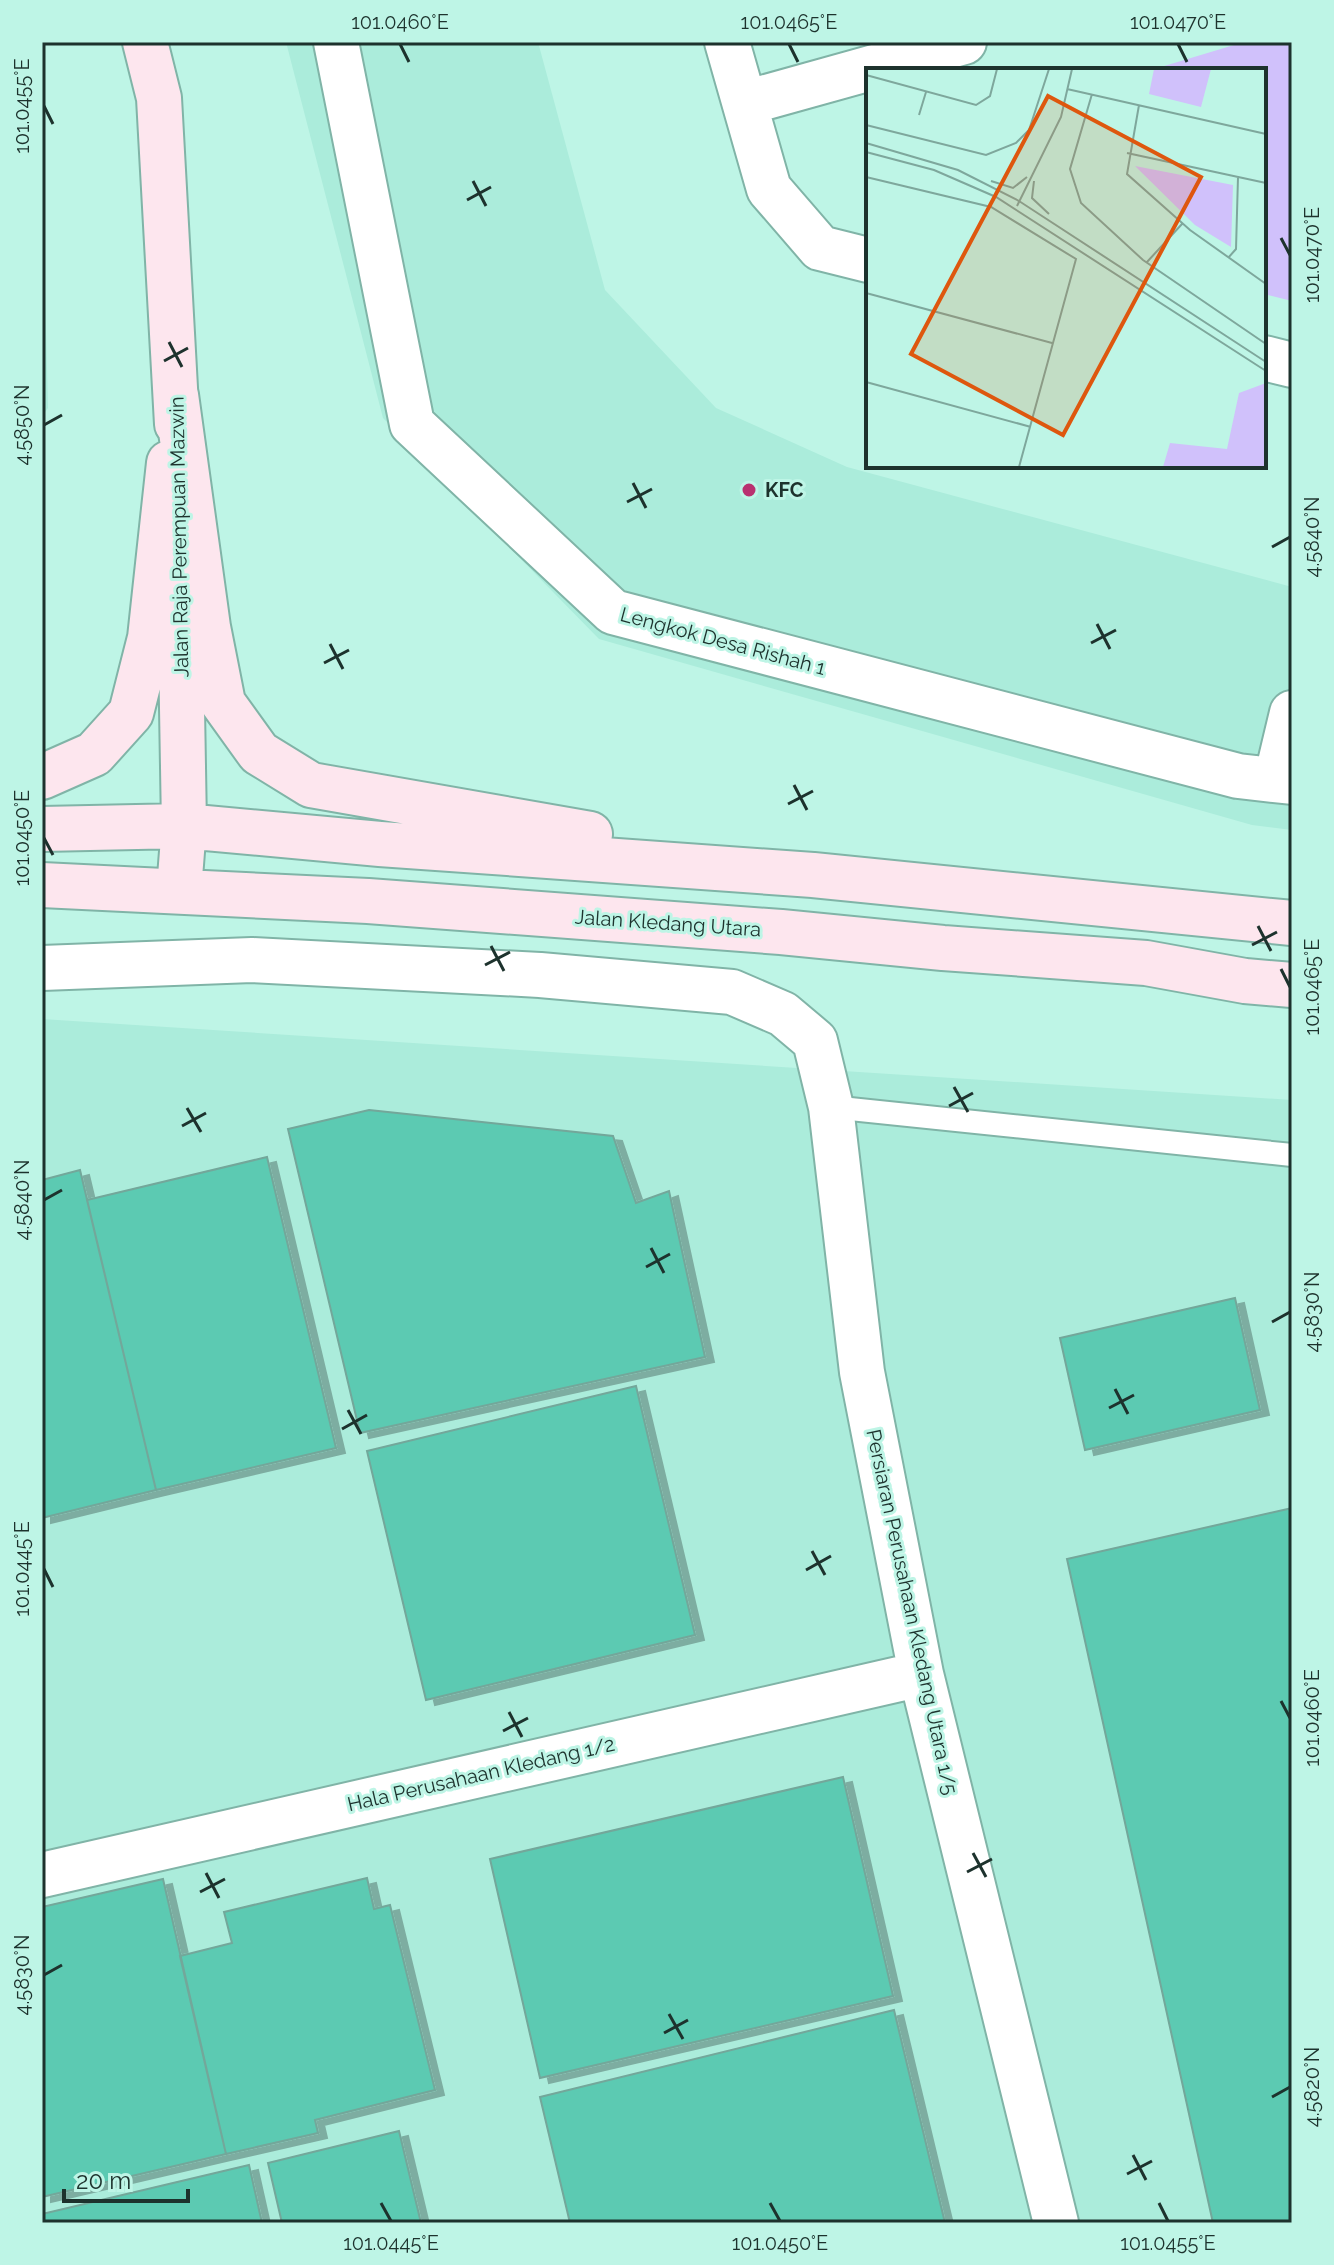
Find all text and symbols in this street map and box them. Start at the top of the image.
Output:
text: 101.0460°E [351,10,449,34]
text: 101.0465°E [741,10,837,34]
text: 101.0470°E [1130,10,1226,34]
text: 101.0455°E [10,58,34,154]
inset map [866,68,1266,468]
text: 101.0470°E [1300,207,1324,303]
text: 4.5850°N [10,385,34,465]
street label: Jalan Raja Perempuan Mazwin [165,396,193,678]
place label: KFC [765,478,804,502]
marker: KFC [740,481,758,499]
text: 4.5840°N [1300,497,1324,577]
street label: Lengkok Desa Rishah 1 [618,602,829,680]
text: 101.0450°E [10,790,34,886]
street label: Jalan Kledang Utara [574,905,762,941]
text: 101.0465°E [1300,939,1324,1035]
text: 4.5840°N [10,1160,34,1240]
text: 4.5830°N [1300,1272,1324,1352]
street label: Persiaran Perusahaan Kledang Utara 1/5 [861,1427,963,1797]
text: 101.0445°E [10,1521,34,1617]
text: 101.0460°E [1300,1669,1324,1767]
street label: Hala Perusahaan Kledang 1/2 [345,1732,617,1816]
text: 4.5830°N [10,1935,34,2015]
text: 4.5820°N [1300,2047,1324,2127]
scale bar [64,2153,188,2203]
text: 20 m [76,2166,131,2195]
text: 101.0445°E [343,2231,439,2255]
text: 101.0450°E [732,2231,828,2255]
text: 101.0455°E [1120,2231,1216,2255]

